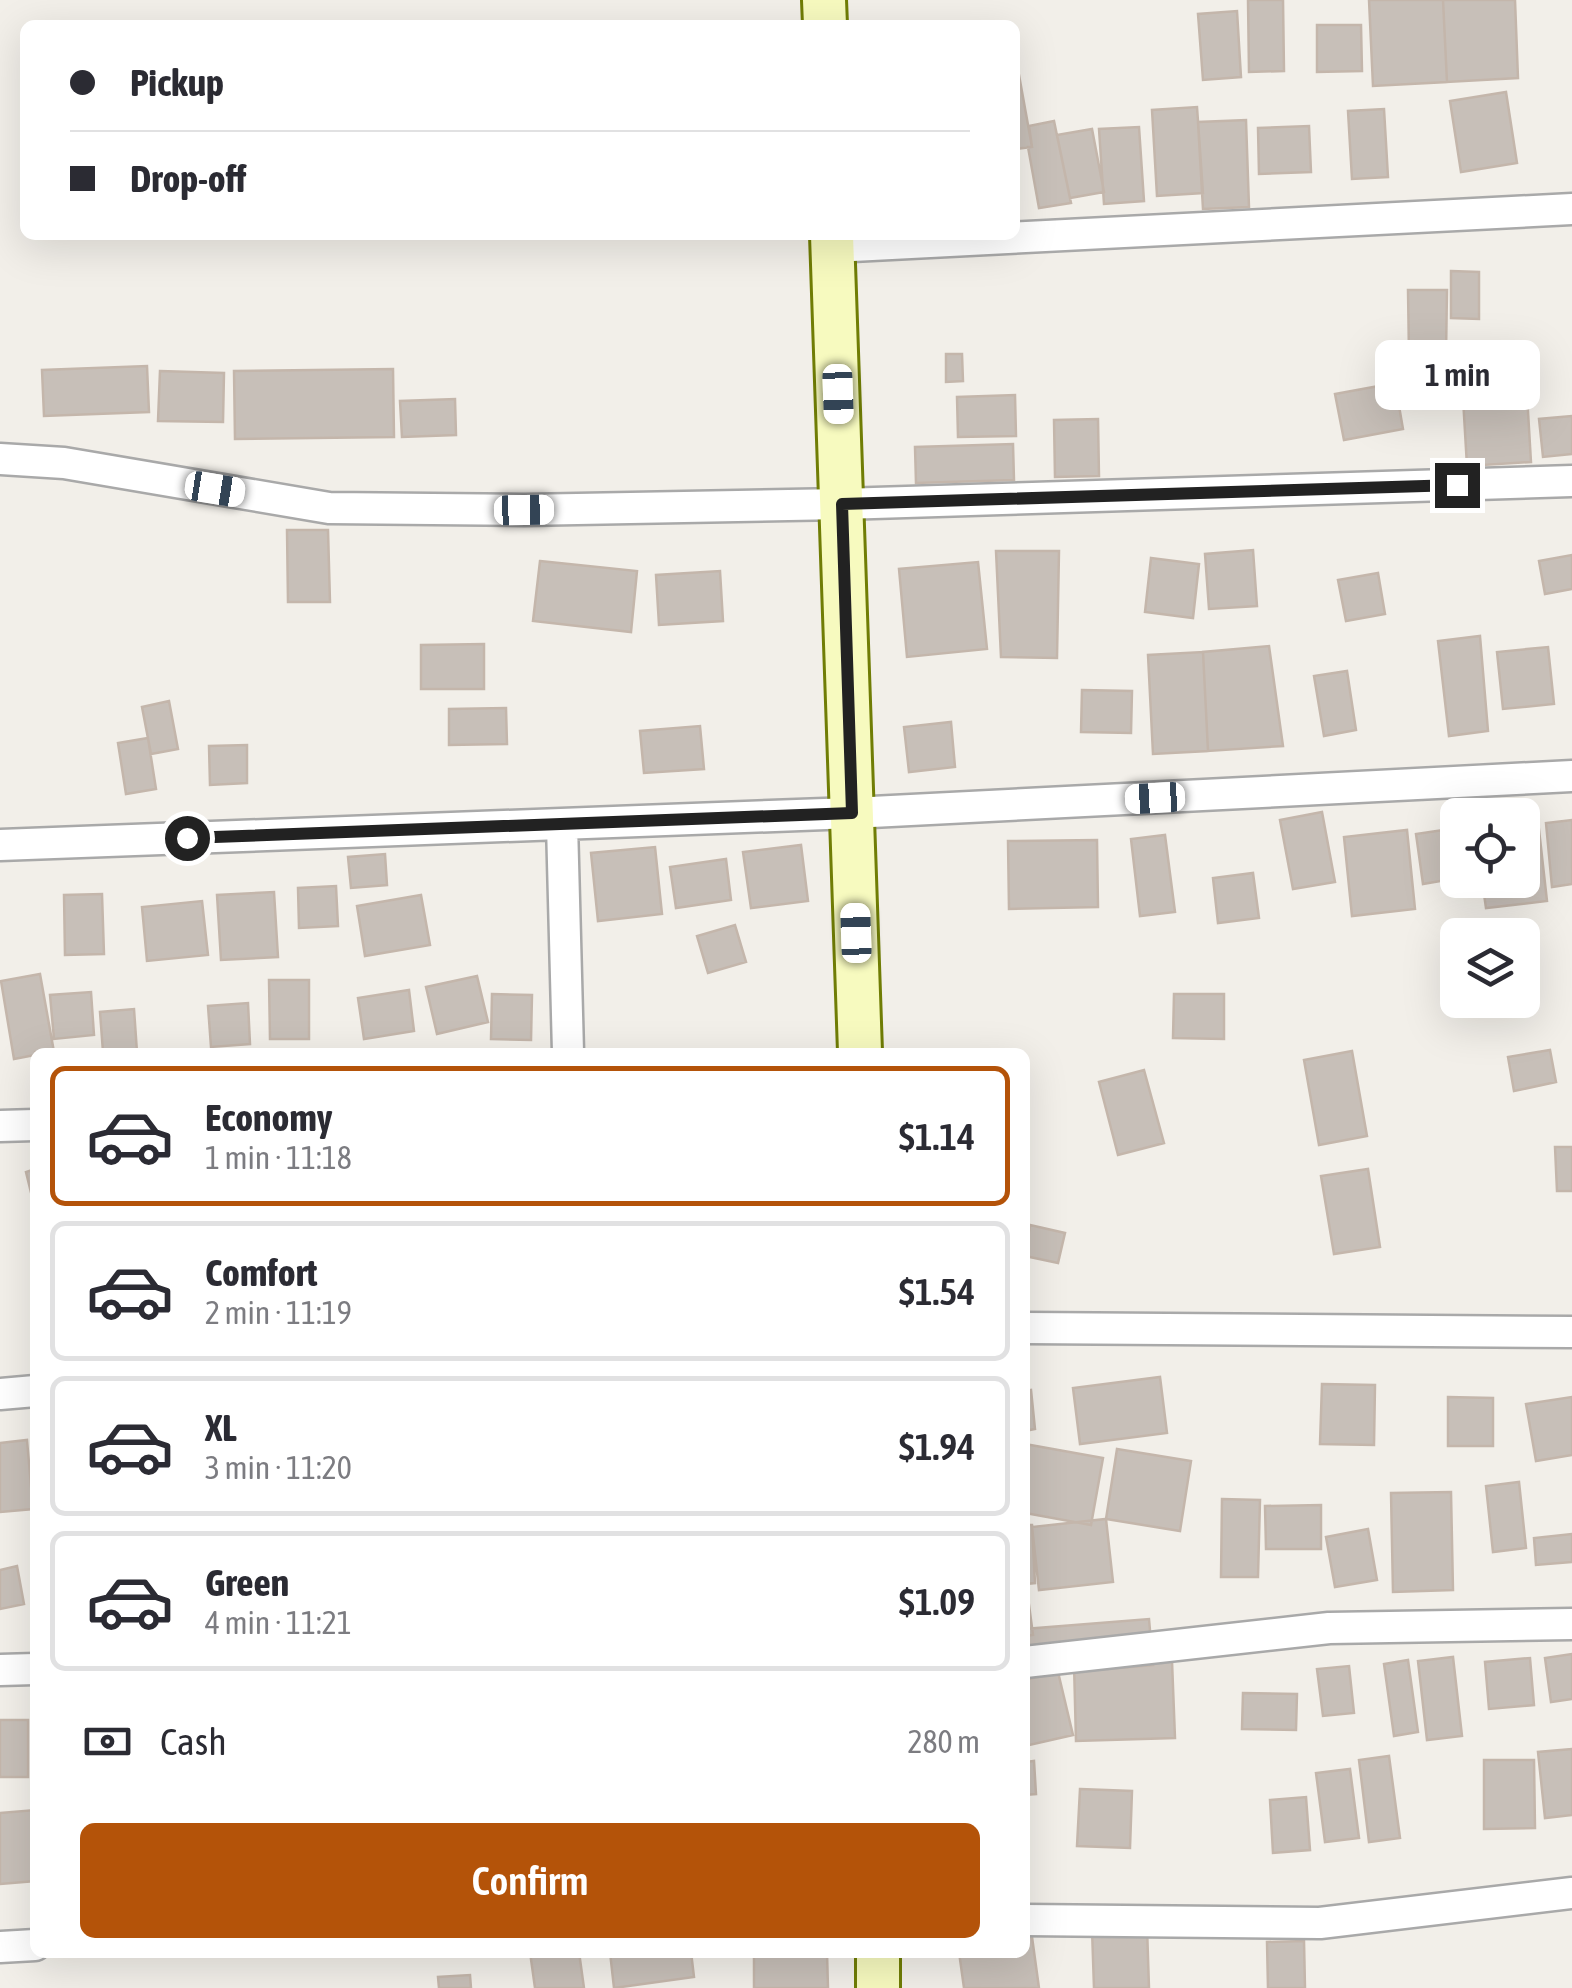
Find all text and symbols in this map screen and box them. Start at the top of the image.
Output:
text: Pickup [130,61,224,104]
text: Drop-off [130,157,246,200]
callout: 1 min [1374,340,1540,410]
text: 1 min [1425,356,1490,393]
car [822,363,854,425]
route end [1435,463,1480,508]
car [183,469,247,509]
car [494,494,554,526]
car [1124,781,1186,815]
map controls [1440,798,1540,1018]
button: locate [1440,798,1540,898]
route start [165,816,210,861]
car [840,902,872,964]
button: layers [1440,918,1540,1018]
icon: car [85,1091,175,1181]
text: Economy [205,1096,332,1139]
text: $1.14 [899,1115,975,1158]
text: 1 min · 11:18 [205,1139,352,1176]
icon: car [85,1246,175,1336]
text: Comfort [205,1251,317,1294]
text: $1.54 [899,1270,975,1313]
text: 2 min · 11:19 [205,1294,352,1331]
icon: car [85,1401,175,1491]
text: XL [205,1406,237,1449]
text: $1.94 [899,1425,975,1468]
text: 3 min · 11:20 [205,1449,352,1486]
icon: car [85,1556,175,1646]
text: Green [205,1561,289,1604]
text: $1.09 [899,1580,975,1623]
text: 4 min · 11:21 [205,1604,352,1641]
icon: cash [80,1714,135,1769]
text: Cash [160,1720,227,1763]
text: 280 m [907,1723,980,1760]
button: Confirm [80,1823,980,1938]

